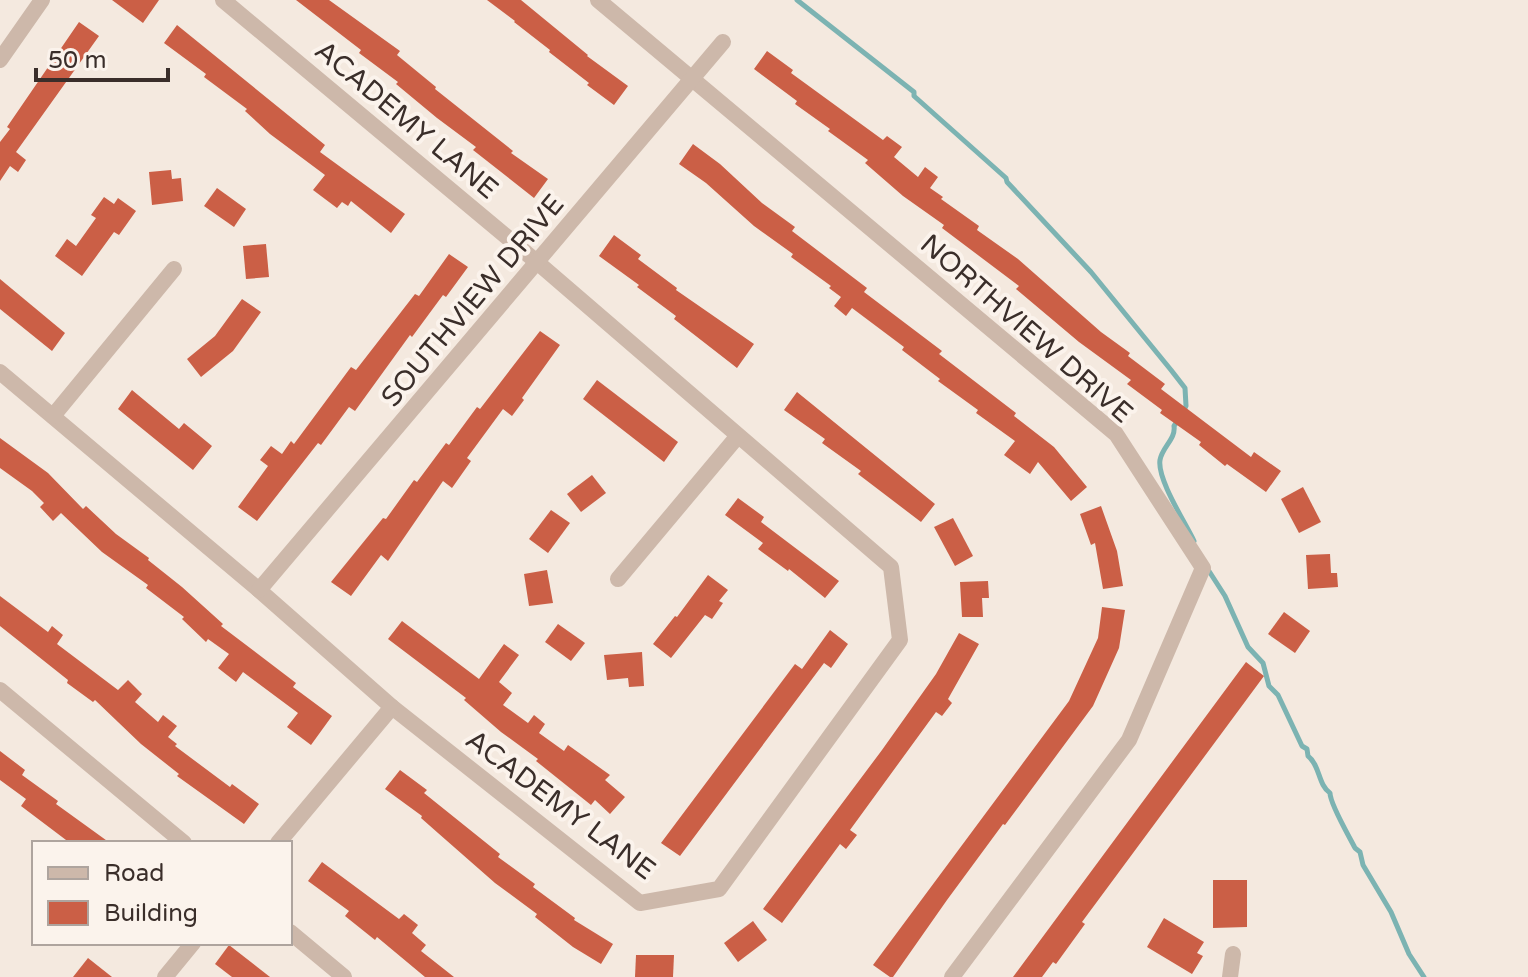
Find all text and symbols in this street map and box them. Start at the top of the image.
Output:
scale bar [36,32,168,82]
street label: ACADEMY LANE [308,33,505,206]
text: 50 m [48,46,106,75]
street label: SOUTHVIEW DRIVE [374,188,571,414]
street label: NORTHVIEW DRIVE [913,227,1140,430]
street label: ACADEMY LANE [459,722,662,887]
legend [32,841,292,945]
text: Road [104,859,164,888]
text: Building [104,899,198,928]

